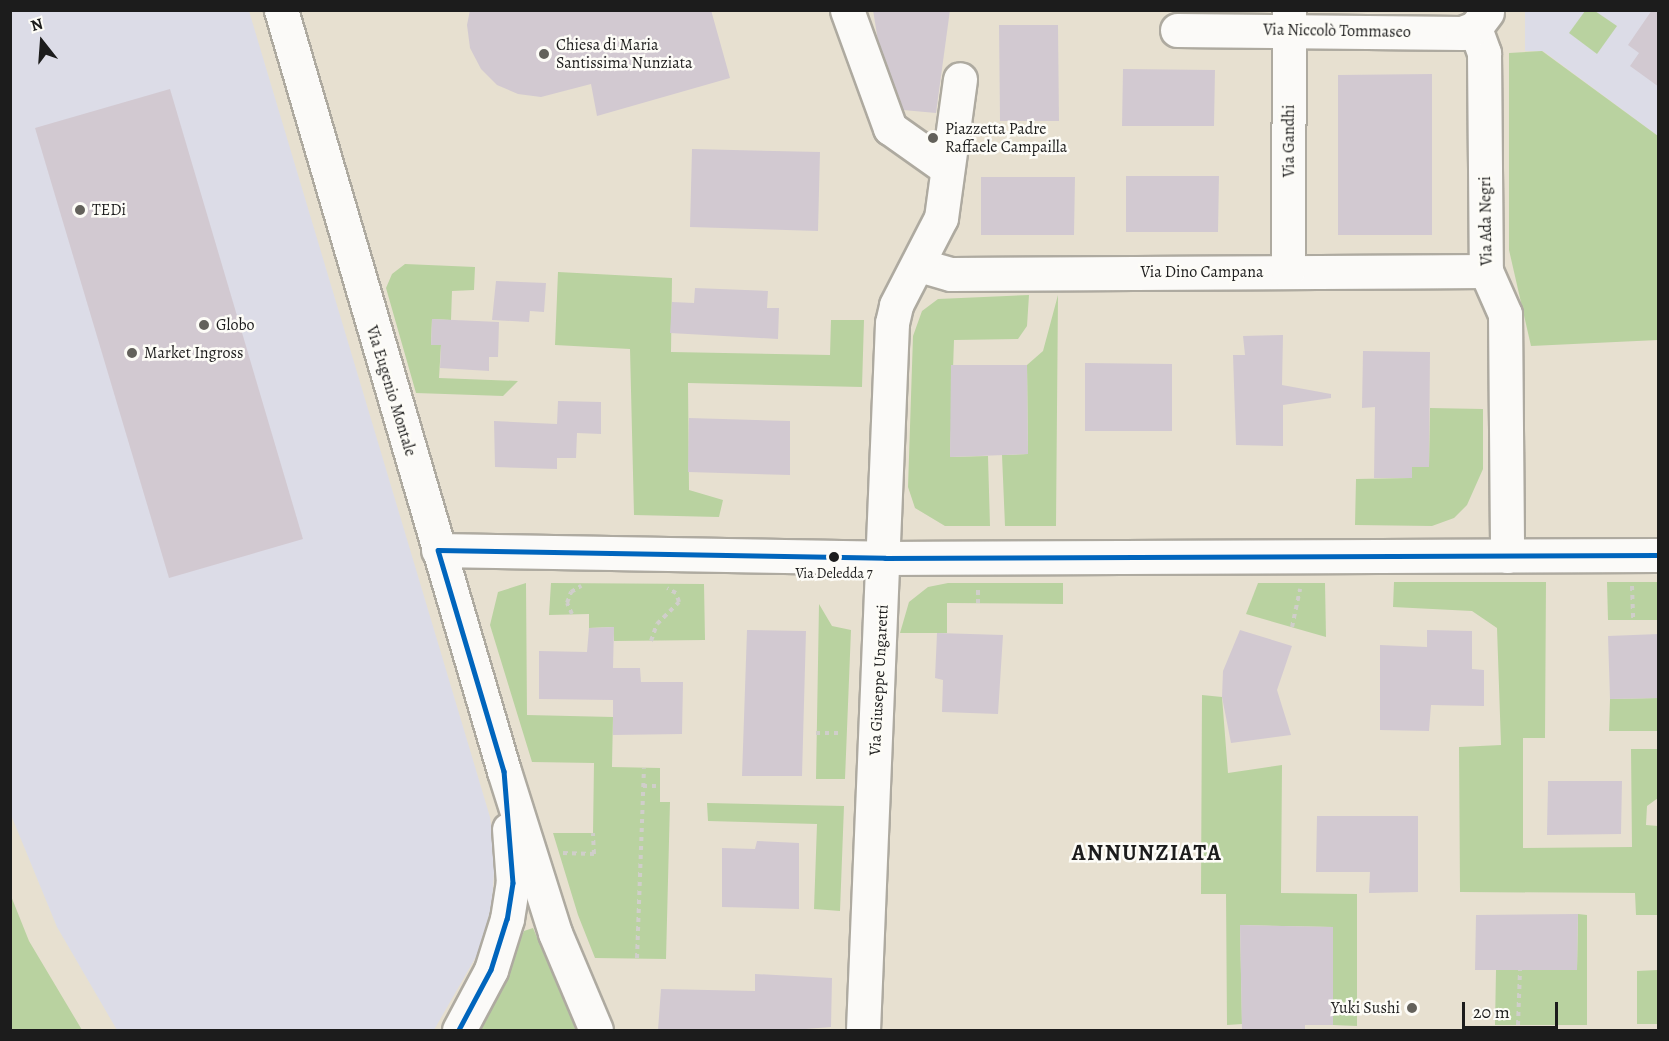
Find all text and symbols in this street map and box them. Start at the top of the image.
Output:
north arrow [12,12,72,72]
text: N [28,13,46,37]
street label: Via Niccolò Tommaseo [1263,20,1411,42]
place label: Chiesa di Maria Santissima Nunziata [556,35,692,73]
marker: Chiesa di Maria Santissima Nunziata [537,47,551,61]
street label: Via Gandhi [1279,105,1299,177]
place label: Piazzetta Padre Raffaele Campailla [945,119,1067,157]
marker: Piazzetta Padre Raffaele Campailla [926,131,940,145]
street label: Via Ada Negri [1476,176,1496,266]
place label: TEDi [92,200,126,220]
marker: TEDi [73,203,87,217]
street label: Via Dino Campana [1141,262,1263,282]
place label: Globo [216,315,254,335]
marker: Globo [197,318,211,332]
street label: Via Eugenio Montale [362,323,420,459]
place label: Market Ingross [144,343,243,363]
marker: Market Ingross [125,346,139,360]
marker: Via Deledda 7 [828,551,840,563]
place label: Via Deledda 7 [795,566,873,582]
street label: Via Giuseppe Ungaretti [865,604,893,756]
district label: ANNUNZIATA [1072,841,1222,867]
scale bar [1465,990,1561,1028]
place label: Yuki Sushi [1331,998,1400,1018]
text: 20 m [1473,1000,1510,1024]
marker: Yuki Sushi [1405,1001,1419,1015]

